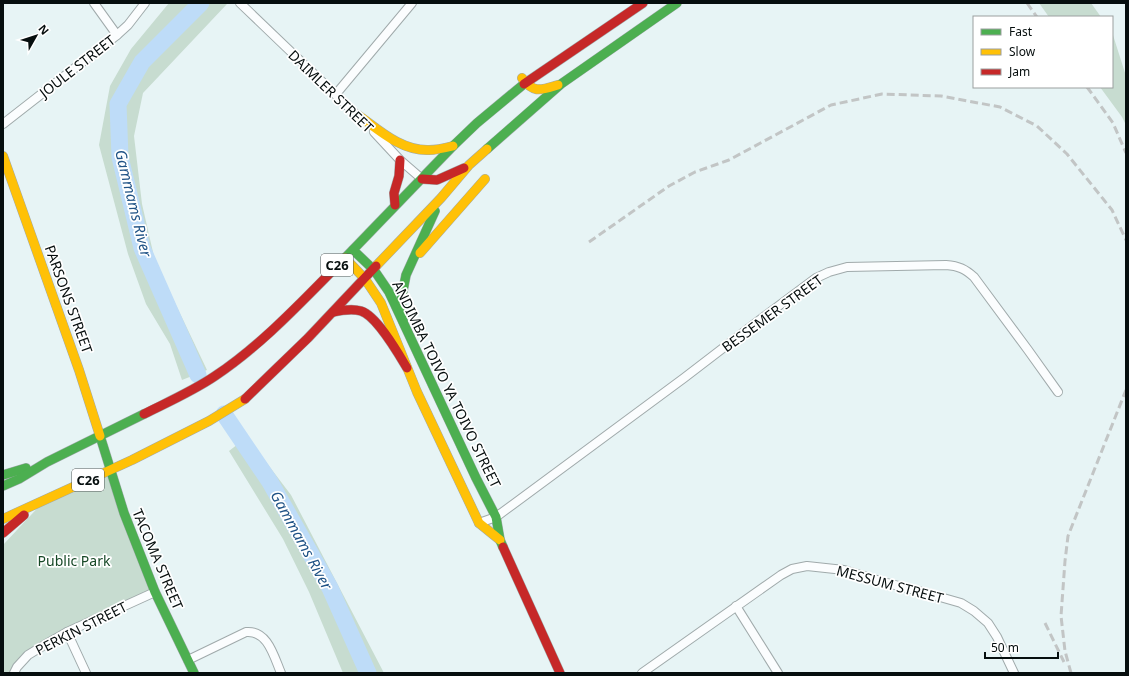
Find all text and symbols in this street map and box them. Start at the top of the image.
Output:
north arrow [16,16,56,56]
legend [973,16,1113,88]
text: N [36,21,53,38]
text: Fast [1009,23,1033,40]
street label: JOULE STREET [34,30,119,103]
text: Slow [1009,43,1036,60]
street label: DAIMLER STREET [284,45,378,137]
text: Jam [1008,63,1030,80]
water label: Gammams River [111,147,157,260]
street label: PARSONS STREET [41,242,97,356]
road number: C26 [321,254,353,276]
street label: BESSEMER STREET [718,270,826,356]
street label: ANDIMBA TOIVO YA TOIVO STREET [388,277,506,491]
road number: C26 [72,469,104,491]
water label: Gammams River [267,487,338,594]
street label: TACOMA STREET [128,506,188,613]
park label: Public Park [38,551,111,570]
street label: MESSUM STREET [834,561,946,607]
street label: PERKIN STREET [32,597,130,659]
scale bar [985,634,1058,660]
text: 50 m [991,639,1019,656]

